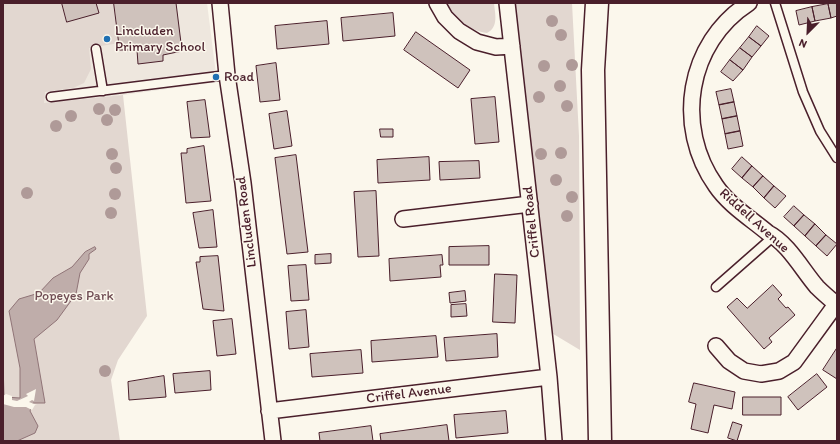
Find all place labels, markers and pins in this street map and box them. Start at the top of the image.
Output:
place label: Lincluden Primary School [115,23,205,56]
marker: Lincluden Primary School [102,34,112,44]
place label: Road [224,69,254,85]
marker: Road [211,72,221,82]

